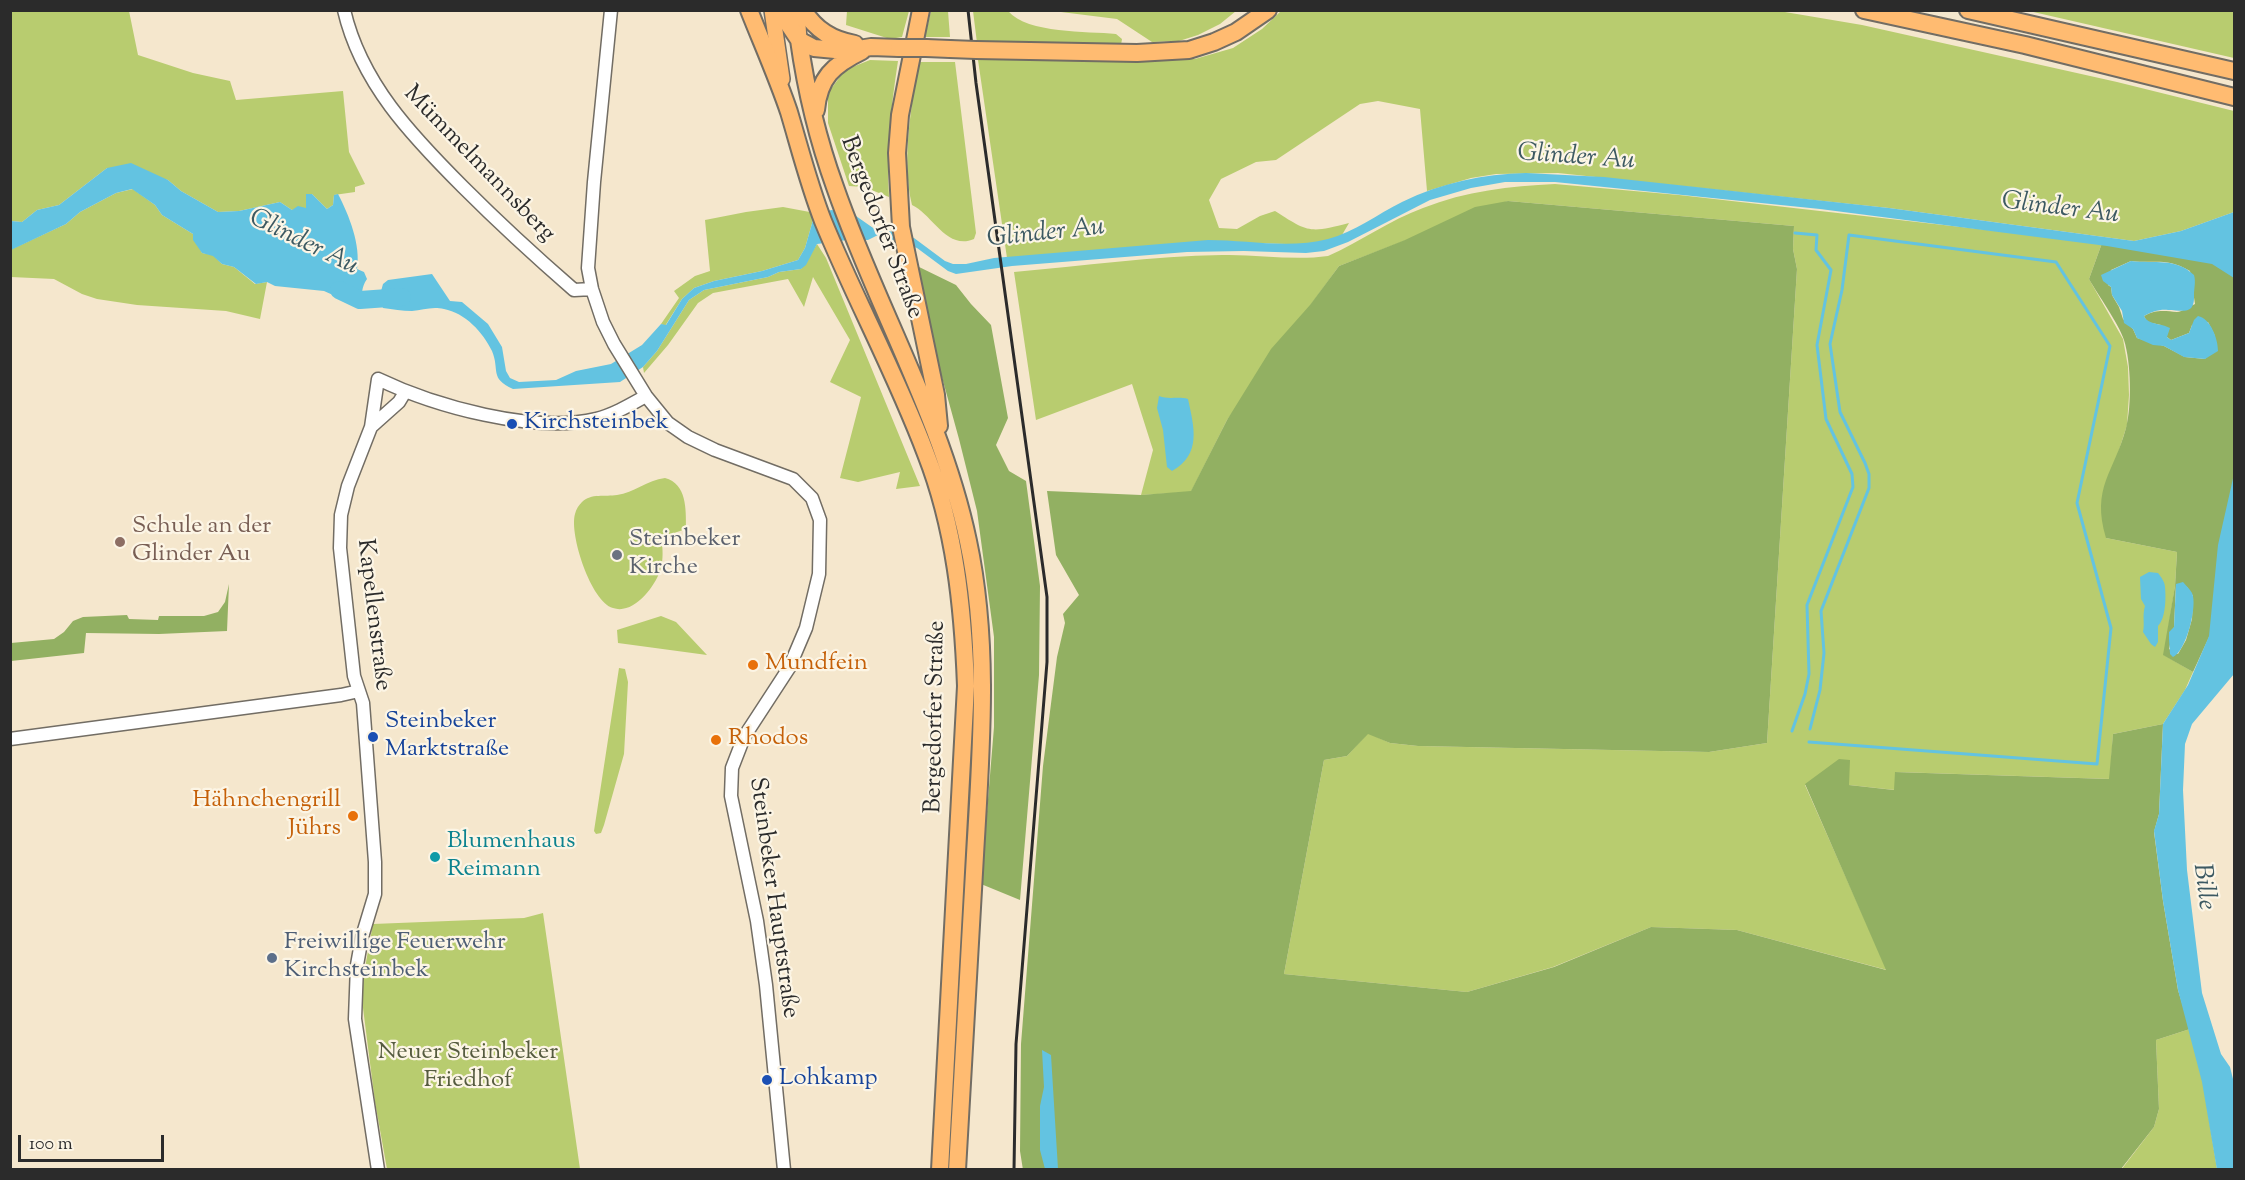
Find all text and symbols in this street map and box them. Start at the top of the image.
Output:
street label: Mümmelmannsberg [396,81,560,249]
street label: Bergedorfer Straße [832,133,928,323]
water label: Glinder Au [1516,139,1636,179]
water label: Glinder Au [2000,187,2120,233]
water label: Glinder Au [243,204,363,284]
water label: Glinder Au [986,213,1106,257]
place label: Kirchsteinbek [524,410,669,438]
marker: Kirchsteinbek [505,417,519,431]
place label: Schule an der Glinder Au [132,514,271,570]
place label: Steinbeker Kirche [629,527,740,583]
marker: Schule an der Glinder Au [113,535,127,549]
street label: Kapellenstraße [348,537,396,693]
marker: Steinbeker Kirche [610,548,624,562]
street label: Bergedorfer Straße [921,620,953,814]
place label: Mundfein [765,651,868,679]
marker: Mundfein [746,658,760,672]
place label: Steinbeker Marktstraße [385,709,509,765]
place label: Rhodos [728,726,808,754]
marker: Steinbeker Marktstraße [366,730,380,744]
marker: Rhodos [709,733,723,747]
street label: Steinbeker Hauptstraße [741,776,803,1020]
place label: Hähnchengrill Jührs [192,788,341,844]
marker: Hähnchengrill Jührs [346,809,360,823]
place label: Blumenhaus Reimann [447,829,575,885]
marker: Blumenhaus Reimann [428,850,442,864]
water label: Bille [2184,862,2220,912]
place label: Freiwillige Feuerwehr Kirchsteinbek [284,930,506,986]
marker: Freiwillige Feuerwehr Kirchsteinbek [265,951,279,965]
park label: Neuer Steinbeker Friedhof [378,1040,558,1096]
place label: Lohkamp [779,1066,878,1094]
marker: Lohkamp [760,1073,774,1087]
scale bar [21,1123,166,1161]
text: 100 m [29,1132,73,1158]

